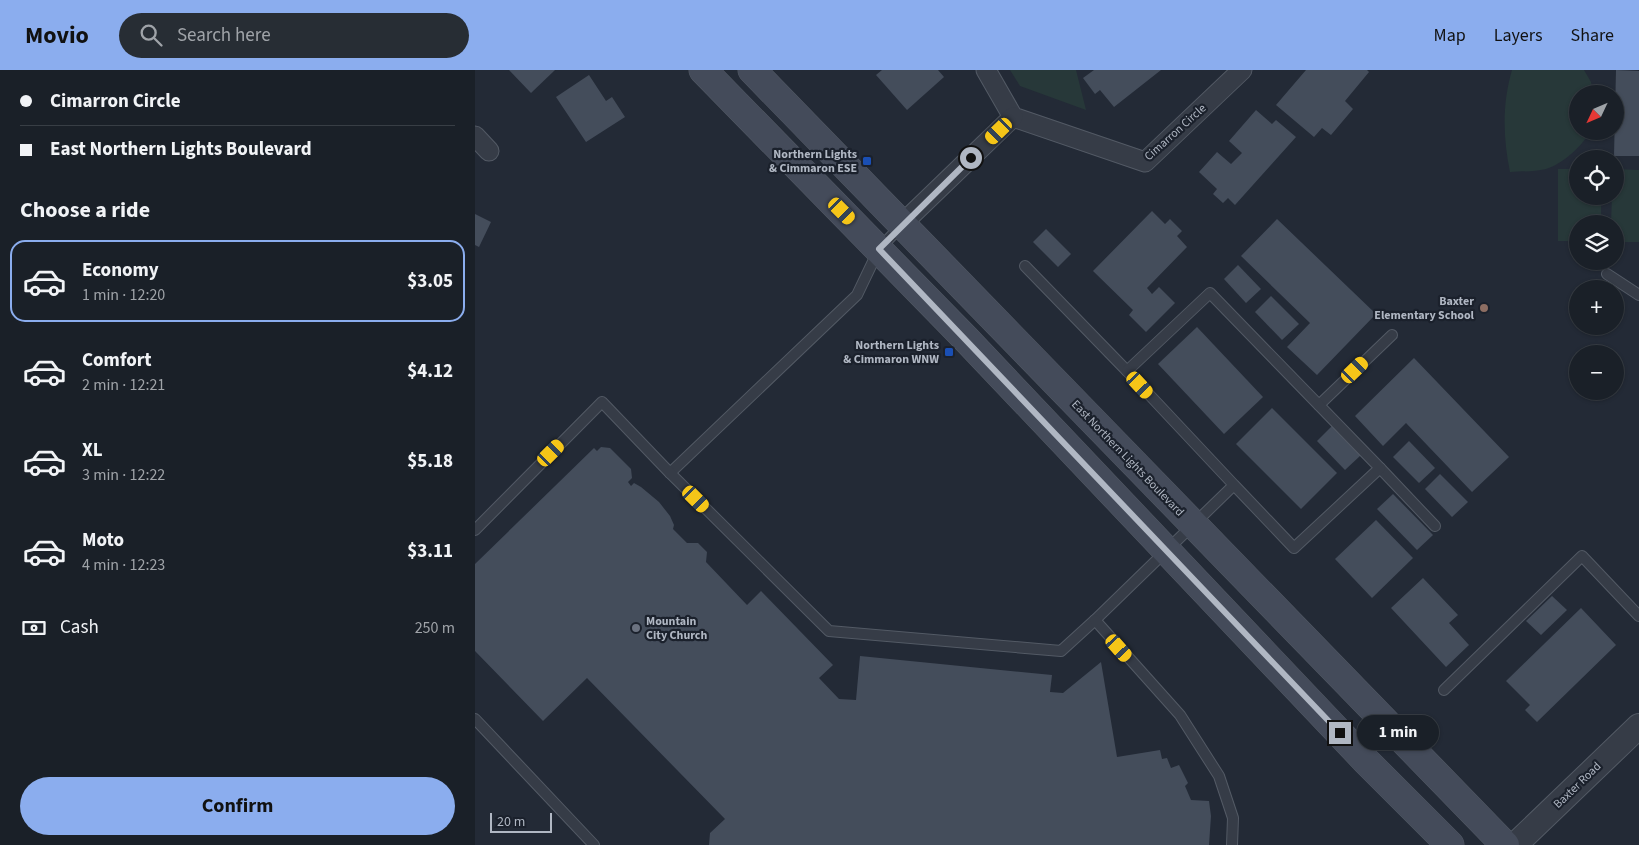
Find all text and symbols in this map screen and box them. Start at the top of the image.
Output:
search box [119,13,469,58]
text: Movio [25,18,89,53]
icon: search [137,21,165,49]
text: Search here [177,22,271,49]
text: Map [1434,23,1466,48]
text: Layers [1494,23,1543,48]
text: Share [1571,23,1614,48]
north arrow [1569,85,1624,140]
map controls [1569,85,1624,400]
text: Cimarron Circle [50,88,181,115]
street label: Cimarron Circle [1141,100,1210,165]
car [983,115,1015,147]
text: East Northern Lights Boulevard [50,136,312,163]
place label: Northern Lights & Cimmaron ESE [769,146,857,177]
route start [960,147,982,169]
button: locate [1569,150,1624,205]
marker: Northern Lights & Cimmaron ESE [861,155,873,167]
text: Choose a ride [20,194,150,226]
car [826,195,857,227]
button: layers [1569,215,1624,270]
text: Economy [82,257,159,284]
icon: car [22,259,67,304]
text: $3.05 [407,268,453,295]
button: + [1569,280,1624,335]
text: 1 min · 12:20 [82,284,165,306]
place label: Baxter Elementary School [1374,293,1475,324]
marker: Baxter Elementary School [1478,302,1490,314]
place label: Northern Lights & Cimmaron WNW [843,337,939,368]
button: − [1569,345,1624,400]
marker: Northern Lights & Cimmaron WNW [943,346,955,358]
text: Comfort [82,347,152,374]
icon: car [22,349,67,394]
car [1339,354,1371,386]
text: $4.12 [407,358,453,385]
car [1124,369,1155,401]
text: 2 min · 12:21 [82,374,165,396]
street label: East Northern Lights Boulevard [1067,396,1188,520]
text: XL [82,437,103,464]
car [535,437,566,469]
icon: car [22,439,67,484]
text: $5.18 [407,448,453,475]
text: 3 min · 12:22 [82,464,165,486]
car [680,483,711,515]
text: Moto [82,527,124,554]
icon: car [22,529,67,574]
text: $3.11 [407,538,453,565]
text: 4 min · 12:23 [82,554,165,576]
place label: Mountain City Church [646,613,707,644]
icon: cash [20,614,48,642]
text: Cash [60,614,99,641]
text: 250 m [415,617,455,639]
marker: Mountain City Church [630,622,642,634]
car [1103,632,1134,664]
callout: 1 min [1357,716,1440,750]
text: 1 min [1379,721,1417,743]
route end [1329,722,1351,744]
street label: Baxter Road [1550,758,1605,812]
button: Confirm [20,777,455,835]
scale bar [490,810,553,833]
text: 20 m [497,812,525,832]

